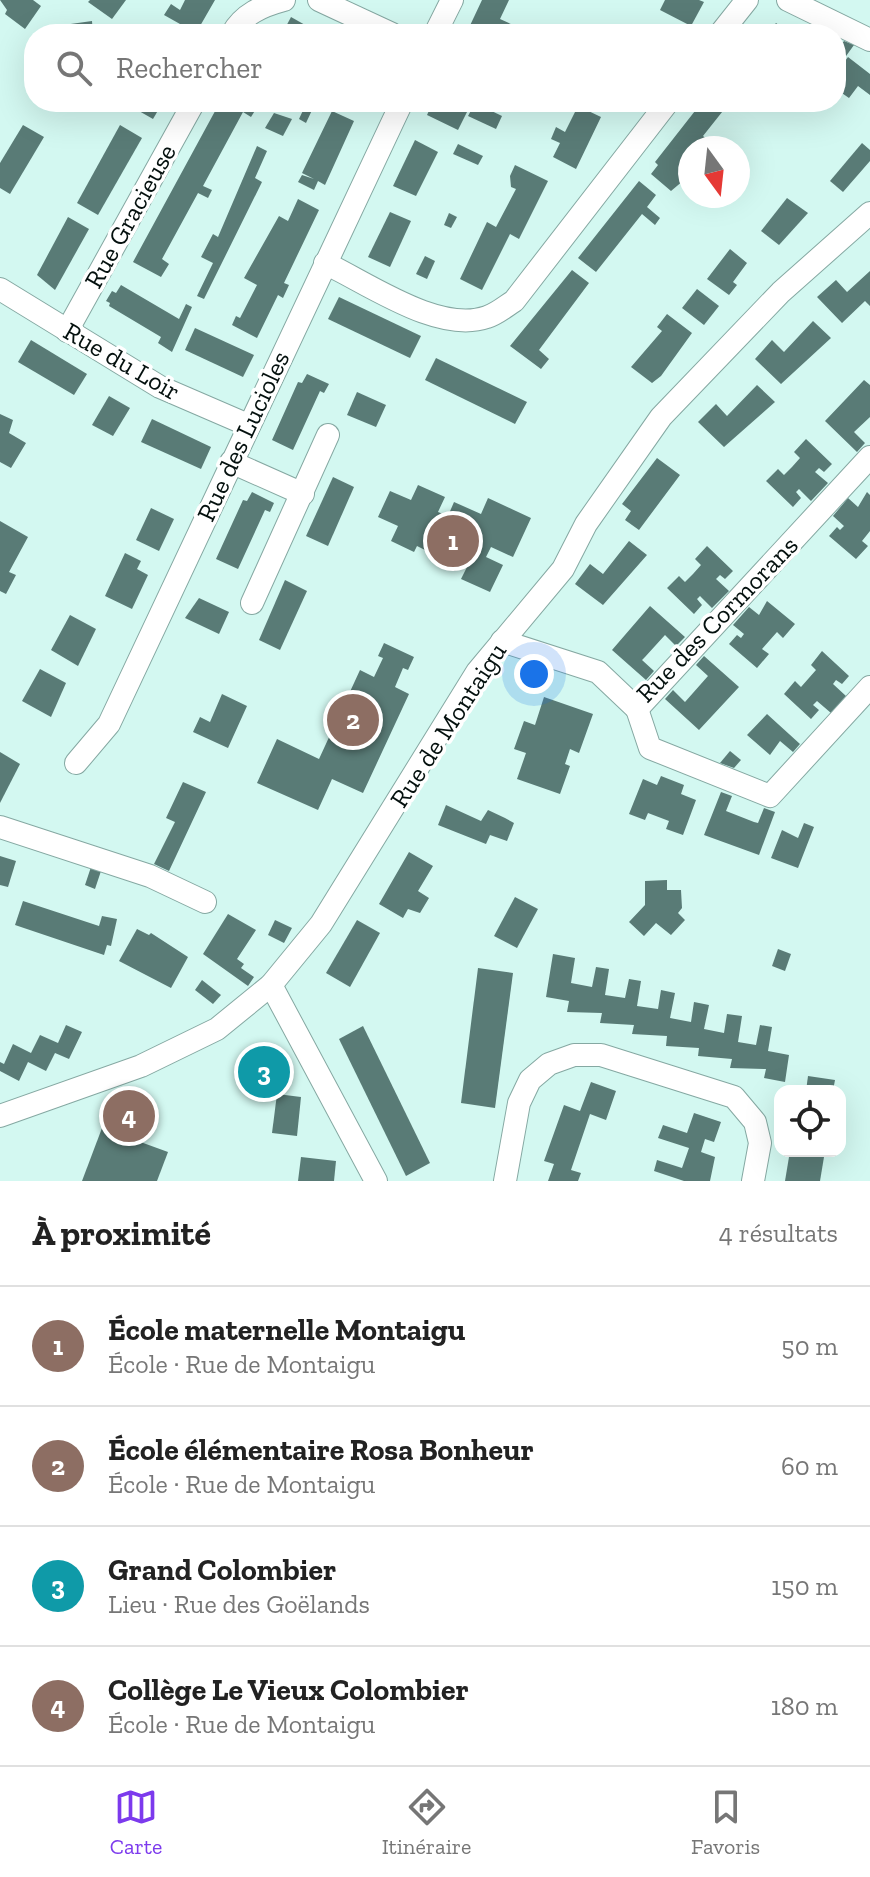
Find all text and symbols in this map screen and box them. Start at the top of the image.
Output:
search box [24,24,846,112]
icon: search [52,46,96,90]
text: Rechercher [116,50,263,86]
north arrow [678,136,750,208]
street label: Rue Gracieuse [77,138,183,294]
street label: Rue du Loir [58,315,186,407]
street label: Rue des Lucioles [190,346,296,526]
pin: 1 [427,511,479,571]
street label: Rue des Cormorans [629,529,805,709]
street label: Rue de Montaigu [383,636,513,813]
your location [514,654,554,694]
pin: 2 [327,690,379,750]
pin: 3 [238,1042,290,1102]
map controls [774,1085,846,1157]
button: locate [774,1085,846,1157]
pin: 4 [103,1086,155,1146]
text: À proximité [32,1213,211,1254]
text: 4 résultats [719,1217,838,1249]
text: École maternelle Montaigu [108,1312,465,1348]
text: 1 [53,1330,63,1362]
text: 50 m [781,1330,838,1362]
text: École · Rue de Montaigu [108,1348,375,1380]
text: École élémentaire Rosa Bonheur [108,1432,534,1468]
text: 2 [51,1450,65,1482]
text: 60 m [781,1450,838,1482]
text: École · Rue de Montaigu [108,1468,375,1500]
text: Grand Colombier [108,1552,336,1588]
text: 3 [51,1570,65,1602]
text: 150 m [771,1570,838,1602]
text: Lieu · Rue des Goëlands [108,1588,370,1620]
text: Collège Le Vieux Colombier [108,1672,469,1708]
text: 4 [51,1690,65,1722]
text: 180 m [771,1690,838,1722]
text: École · Rue de Montaigu [108,1708,375,1740]
tab: Carte [110,1785,162,1860]
tab: Itinéraire [382,1785,471,1860]
tab: Favoris [691,1785,760,1860]

